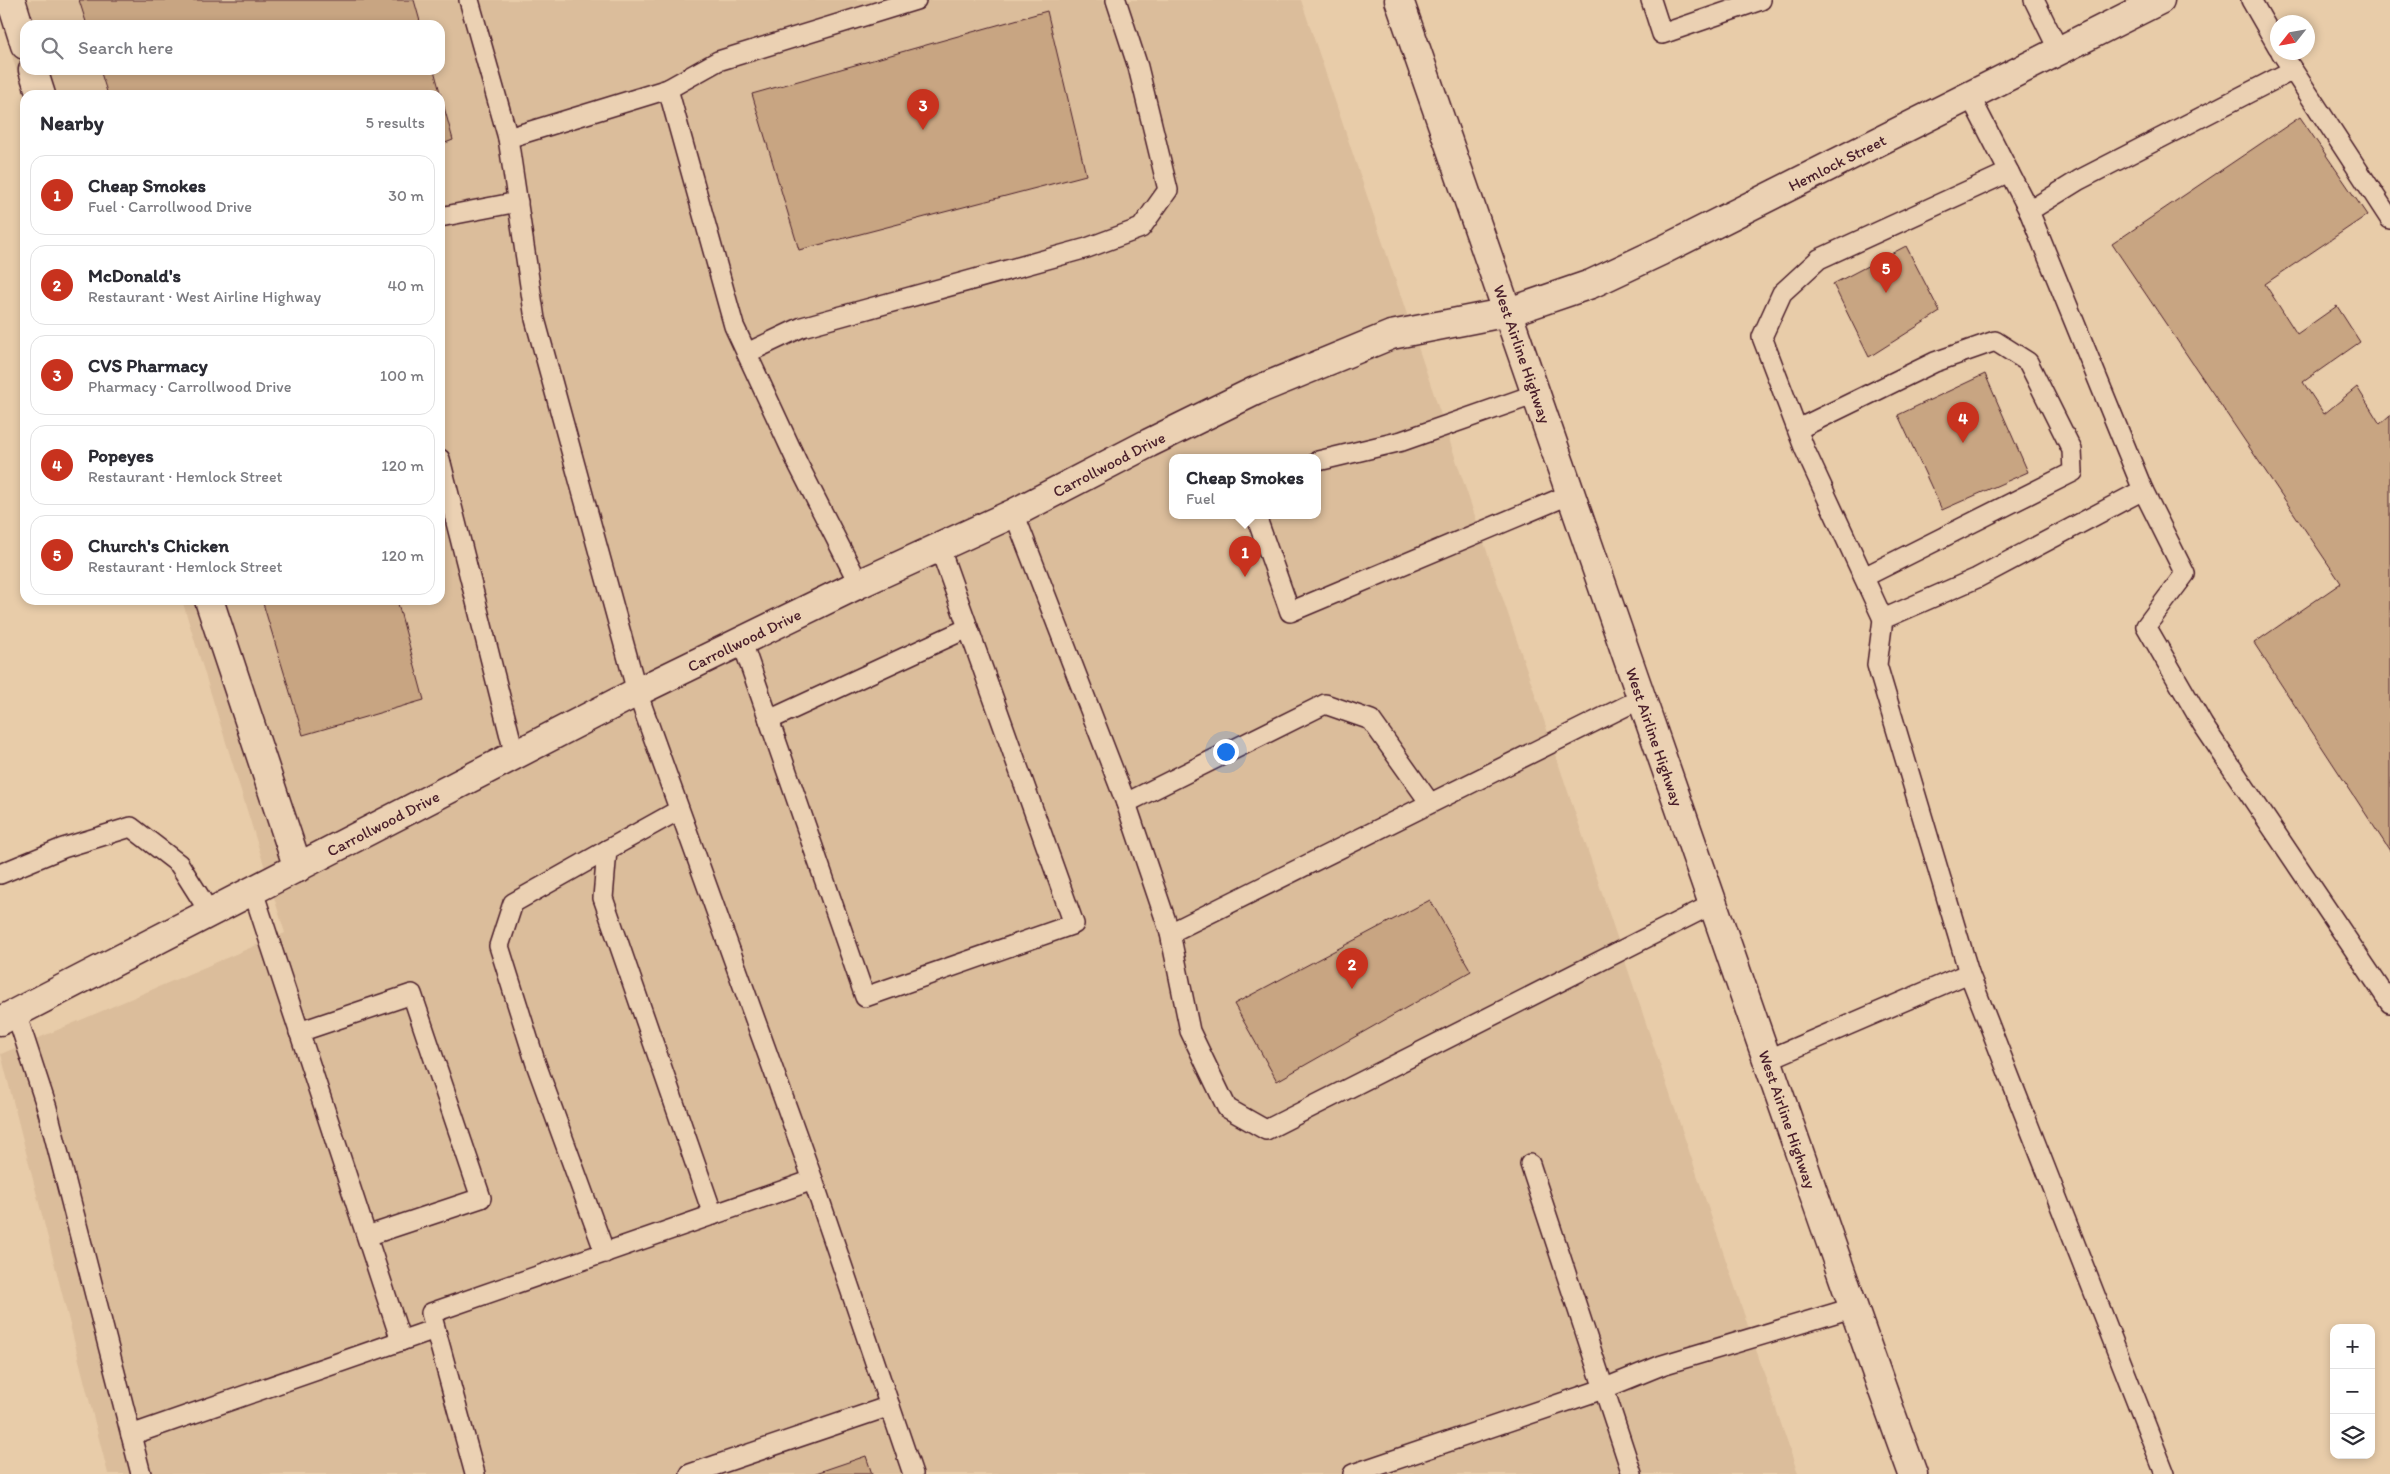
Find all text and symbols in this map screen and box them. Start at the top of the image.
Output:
north arrow [2270,15,2315,60]
search box [20,20,445,75]
icon: search [38,34,66,62]
text: Search here [78,36,173,59]
pin: 3 [907,89,939,130]
text: Nearby [40,110,104,135]
text: 5 results [365,113,425,132]
street label: Hemlock Street [1785,130,1889,195]
text: Cheap Smokes [88,174,206,197]
text: 1 [53,186,61,205]
text: 30 m [388,186,424,205]
text: Fuel · Carrollwood Drive [88,197,252,216]
pin: 5 [1870,252,1902,293]
text: McDonald's [88,264,181,287]
text: 2 [53,276,61,295]
text: 40 m [387,276,424,295]
street label: West Airline Highway [1489,282,1555,426]
text: Restaurant · West Airline Highway [88,287,321,306]
text: CVS Pharmacy [88,354,208,377]
text: 3 [53,366,61,385]
text: 100 m [380,366,424,385]
text: Pharmacy · Carrollwood Drive [88,377,291,396]
pin: 4 [1947,402,1979,443]
street label: Carrollwood Drive [1050,427,1169,501]
text: Popeyes [88,444,154,467]
popup [1169,454,1321,519]
text: 4 [52,456,62,475]
text: 120 m [381,456,424,475]
text: Cheap Smokes [1186,466,1304,489]
text: Restaurant · Hemlock Street [88,467,283,486]
text: Fuel [1186,489,1215,508]
text: Church's Chicken [88,534,229,557]
pin: 1 [1229,536,1261,577]
text: 5 [53,546,61,565]
text: 120 m [381,546,424,565]
text: Restaurant · Hemlock Street [88,557,283,576]
street label: Carrollwood Drive [684,605,804,676]
street label: West Airline Highway [1622,665,1687,809]
your location [1213,739,1239,765]
street label: Carrollwood Drive [324,787,443,861]
pin: 2 [1336,948,1368,989]
street label: West Airline Highway [1755,1048,1820,1192]
map controls [2330,1324,2375,1459]
button: + [2330,1324,2375,1369]
button: − [2330,1369,2375,1414]
button: layers [2330,1414,2375,1459]

